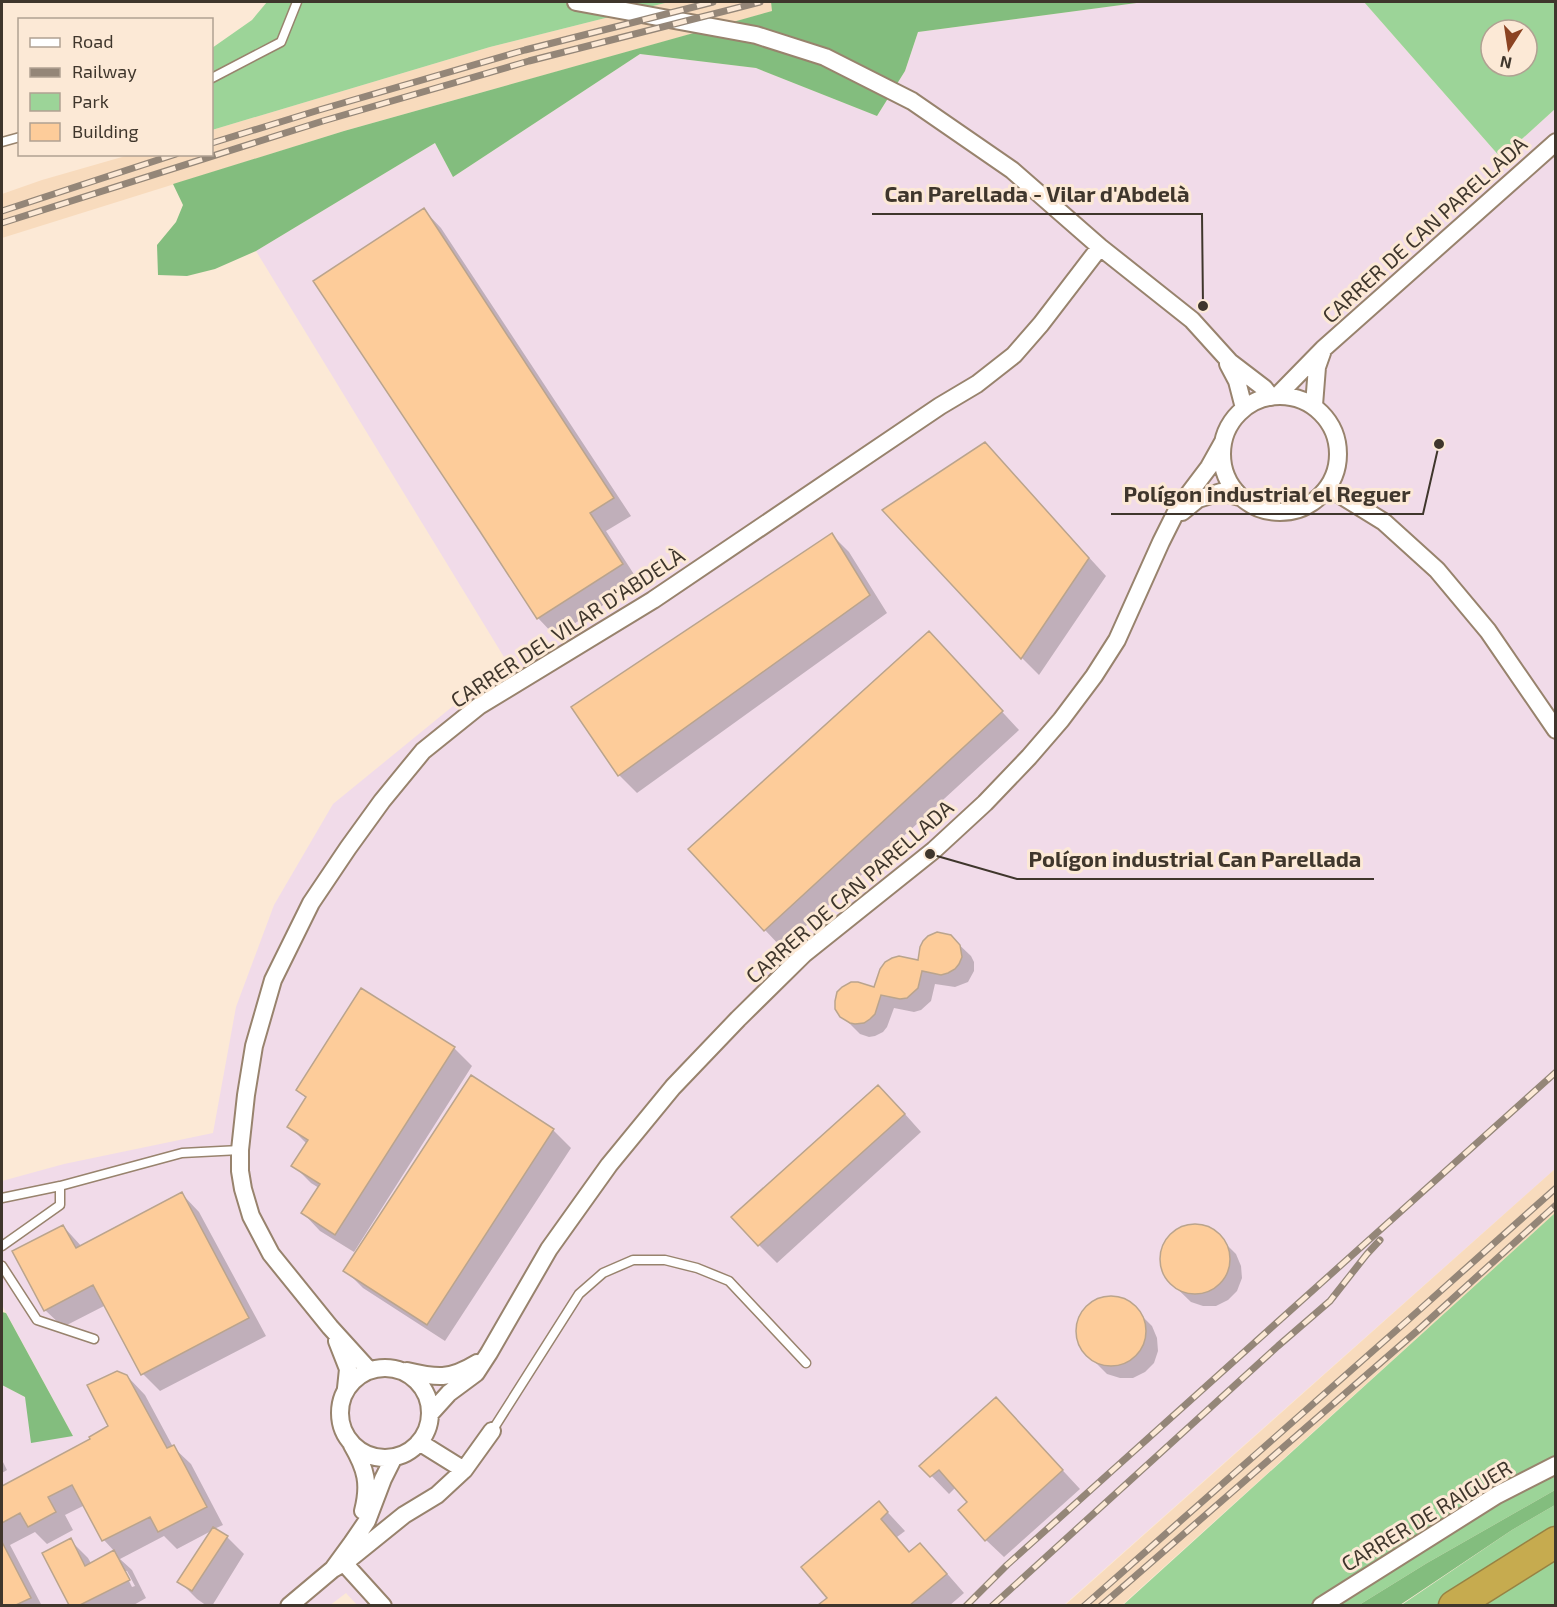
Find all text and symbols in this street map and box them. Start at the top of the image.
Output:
legend [18,18,213,156]
north arrow [1479,18,1539,78]
text: Road [72,30,113,52]
text: N [1498,53,1513,74]
text: Railway [72,60,137,82]
text: Park [72,90,109,112]
text: Building [72,120,139,142]
street label: CARRER DE CAN PARELLADA [1317,131,1531,327]
callout: Can Parellada - Vilar d'Abdelà [872,174,1202,214]
text: Can Parellada - Vilar d'Abdelà [884,180,1190,206]
callout: Polígon industrial el Reguer [1111,474,1423,514]
text: Polígon industrial el Reguer [1123,480,1411,506]
street label: CARRER DEL VILAR D'ABDELÀ [445,542,689,712]
street label: CARRER DE CAN PARELLADA [740,794,958,988]
callout: Polígon industrial Can Parellada [1017,839,1374,879]
text: Polígon industrial Can Parellada [1029,845,1361,871]
street label: CARRER DE RAIGUER [1336,1454,1516,1576]

